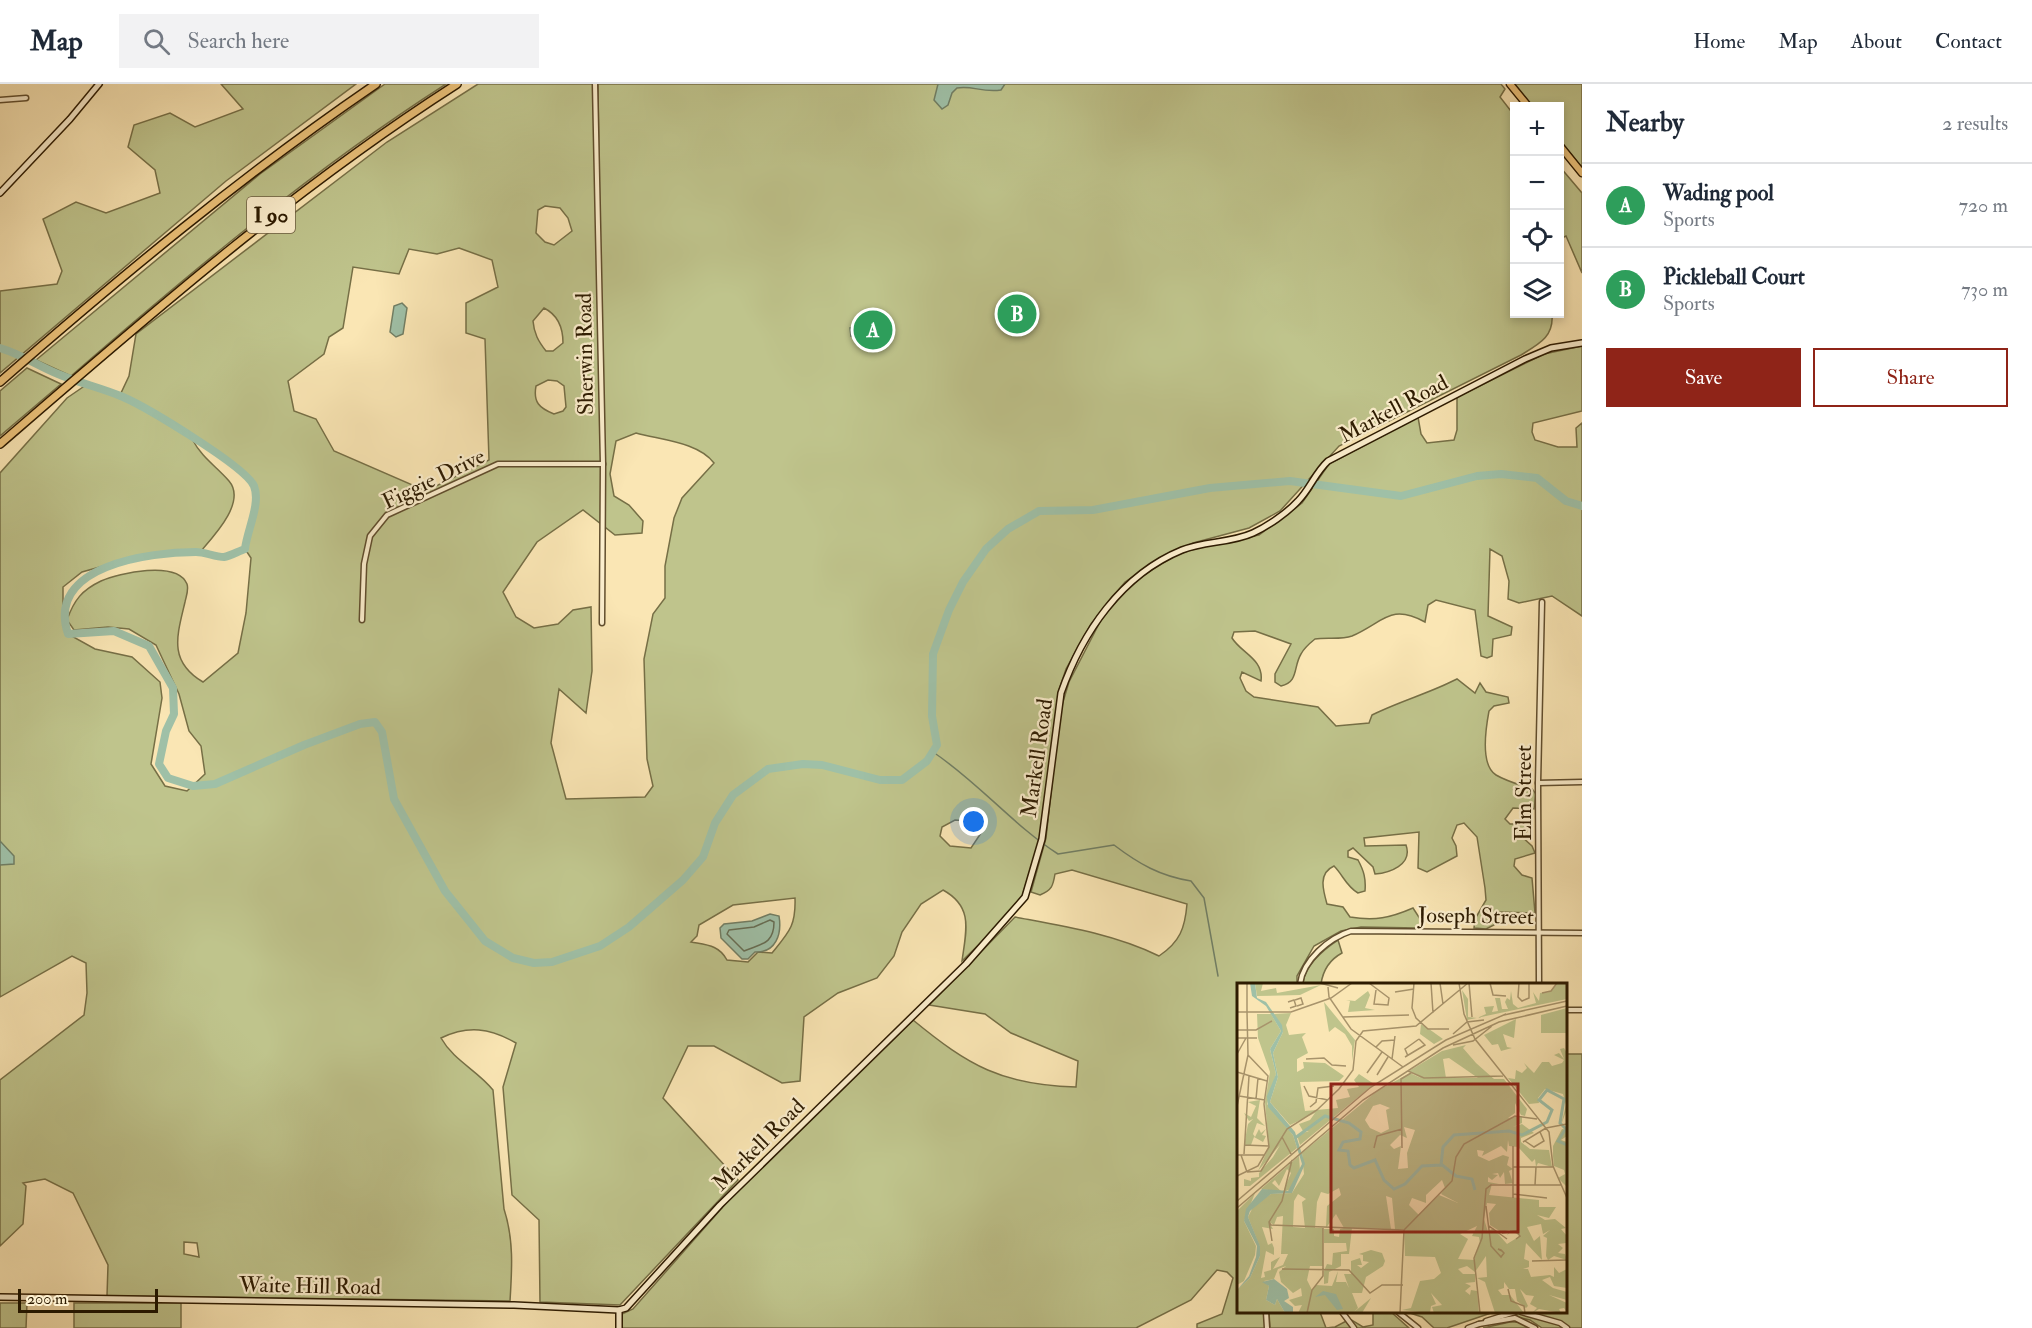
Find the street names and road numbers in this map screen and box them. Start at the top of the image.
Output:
road number: I 90 [247,197,295,233]
street label: Sherwin Road [570,292,600,415]
street label: Markell Road [1334,368,1453,449]
street label: Figgie Drive [377,442,490,516]
street label: Markell Road [1015,697,1059,819]
street label: Elm Street [1510,745,1538,841]
street label: Joseph Street [1417,901,1534,932]
street label: Markell Road [707,1092,811,1197]
street label: Waite Hill Road [238,1271,381,1301]

